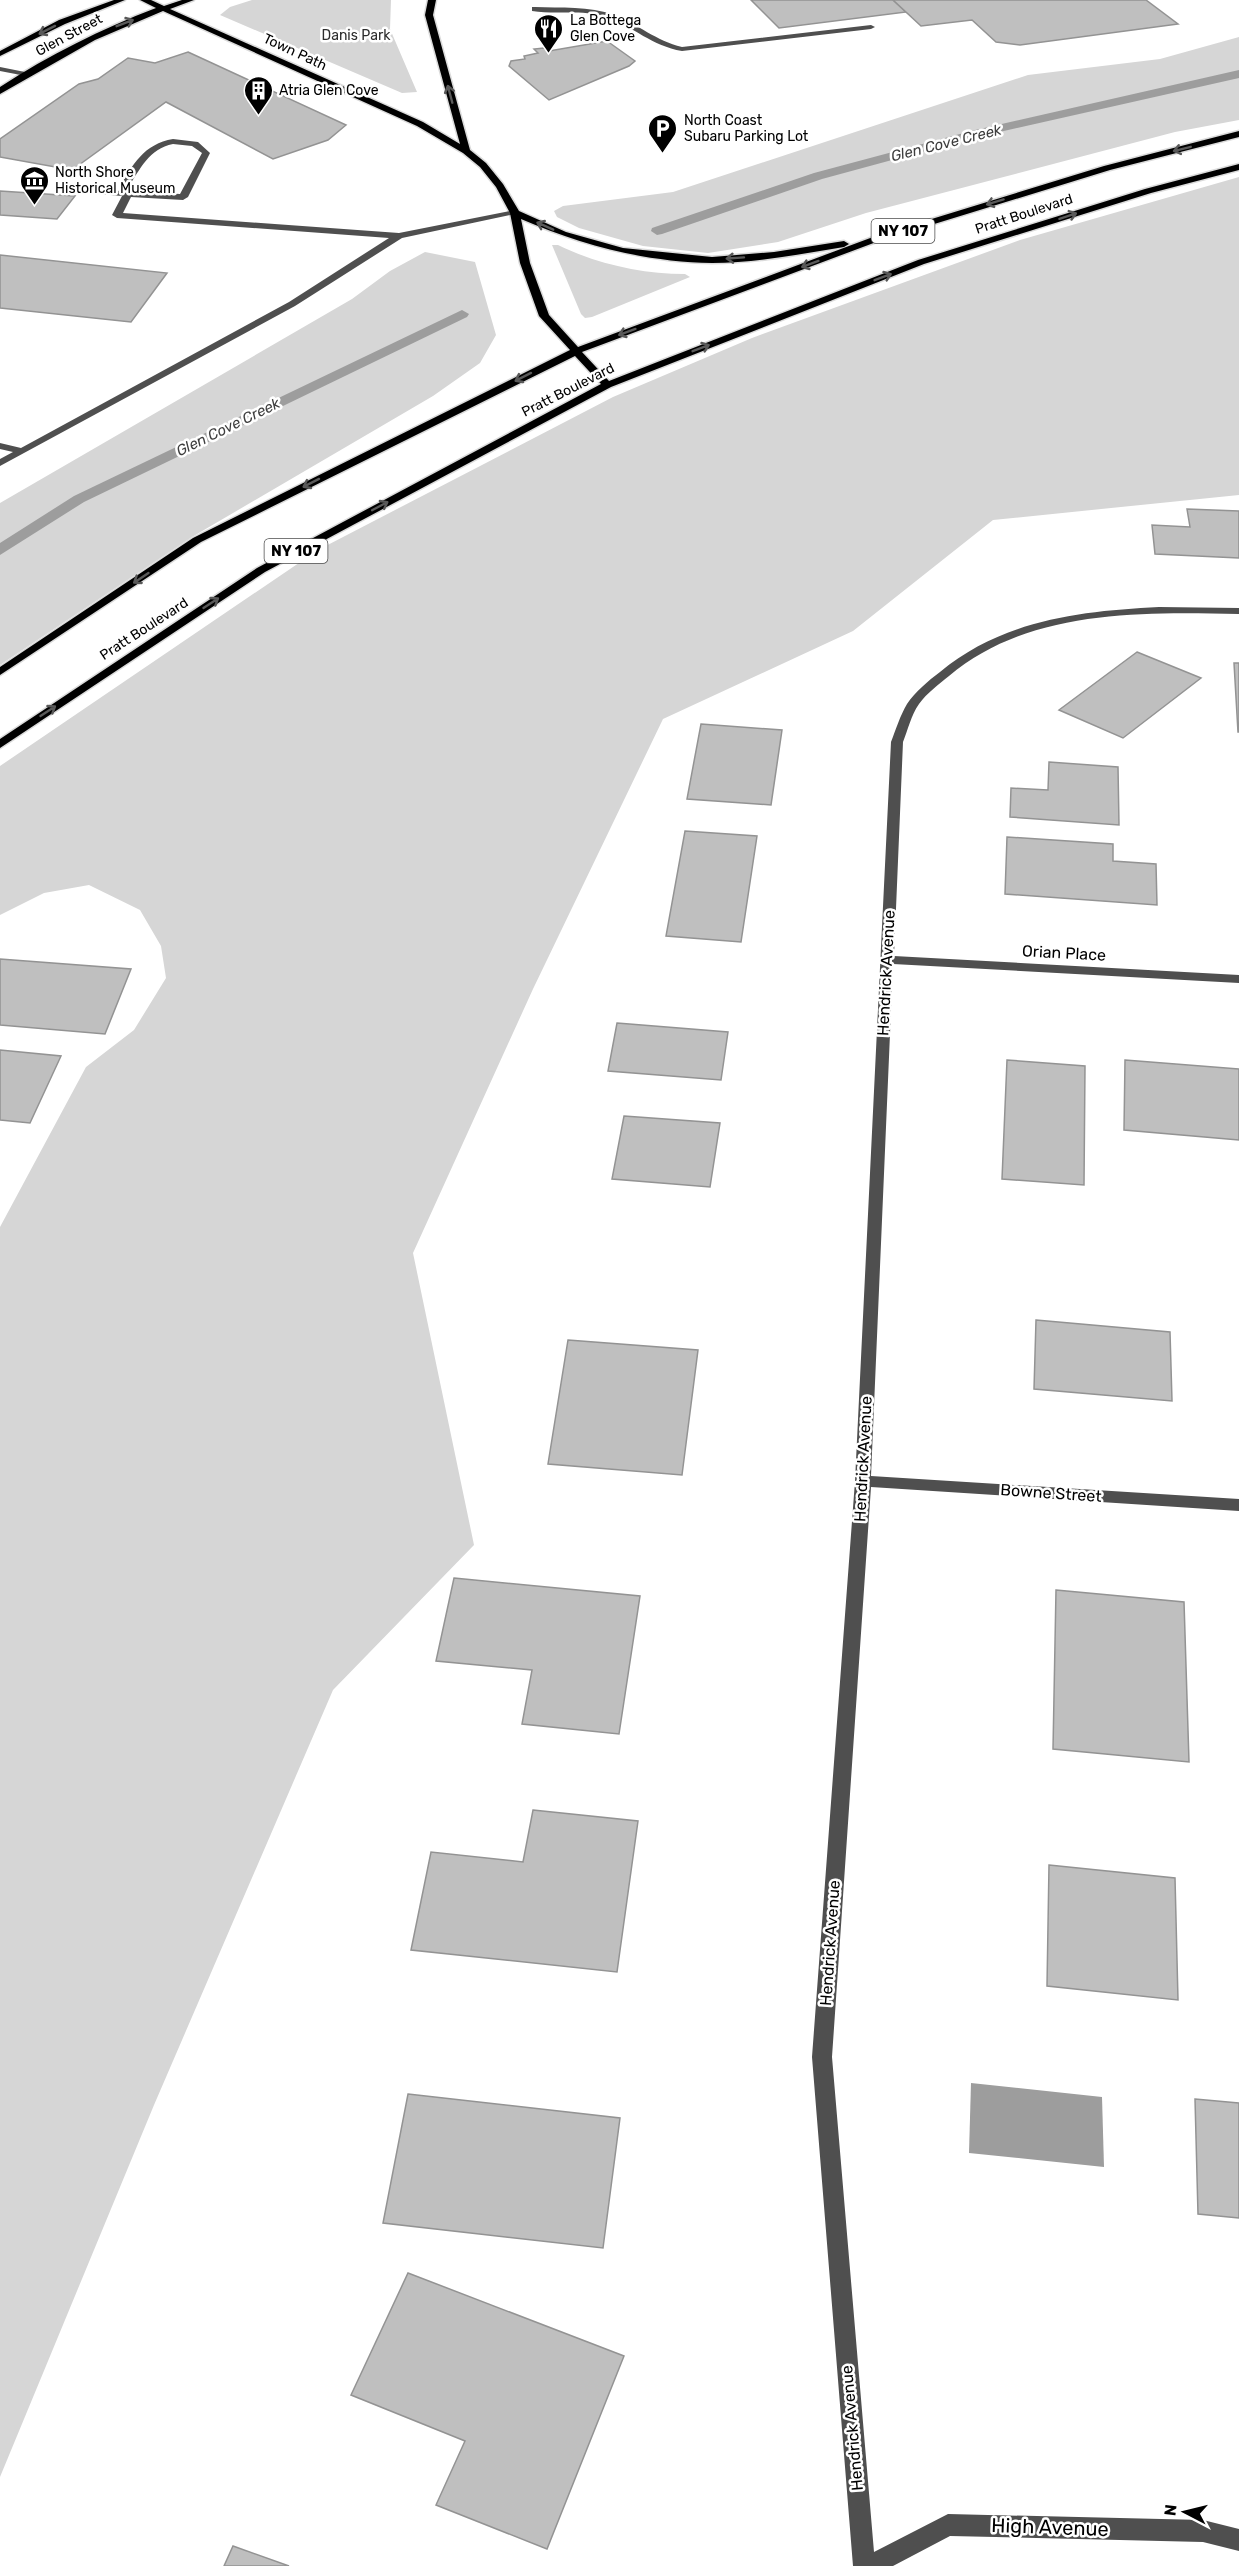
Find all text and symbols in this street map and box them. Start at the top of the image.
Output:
street label: Glen Street [33,10,106,60]
restaurant icon: La Bottega Glen Cove [533,12,565,54]
place label: La Bottega Glen Cove [570,12,641,45]
one-way arrow [115,16,133,27]
one-way arrow [39,25,57,36]
park label: Danis Park [322,27,391,44]
street label: Town Path [260,30,330,74]
building icon: Atria Glen Cove [242,74,274,116]
place label: Atria Glen Cove [279,82,379,99]
one-way arrow [444,85,456,104]
parking icon: North Coast Subaru Parking Lot [647,112,679,154]
place label: North Coast Subaru Parking Lot [684,112,809,145]
water label: Glen Cove Creek [889,120,1004,165]
one-way arrow [1173,143,1192,155]
museum icon: North Shore Historical Museum [18,164,50,206]
place label: North Shore Historical Museum [55,164,175,197]
street label: Pratt Boulevard [973,190,1075,238]
one-way arrow [986,197,1005,208]
one-way arrow [1058,210,1077,221]
road number: NY 107 [872,219,934,243]
one-way arrow [536,220,555,231]
one-way arrow [726,253,746,264]
one-way arrow [801,259,820,270]
one-way arrow [873,271,891,282]
one-way arrow [618,327,637,338]
one-way arrow [691,342,710,353]
street label: Pratt Boulevard [519,359,617,421]
one-way arrow [515,372,533,383]
water label: Glen Cove Creek [173,394,283,460]
one-way arrow [303,478,321,489]
one-way arrow [371,500,388,512]
road number: NY 107 [264,539,328,563]
one-way arrow [133,572,150,584]
street label: Pratt Boulevard [97,594,191,664]
one-way arrow [202,597,219,609]
one-way arrow [39,704,56,716]
street label: Hendrick Avenue [873,910,899,1036]
street label: Orian Place [1022,941,1106,965]
street label: Hendrick Avenue [850,1396,876,1522]
street label: Bowne Street [1000,1480,1102,1506]
street label: Hendrick Avenue [816,1879,844,2007]
street label: Hendrick Avenue [837,2364,867,2492]
north arrow [1155,2482,1215,2542]
text: N [1160,2503,1181,2517]
street label: High Avenue [991,2513,1109,2541]

